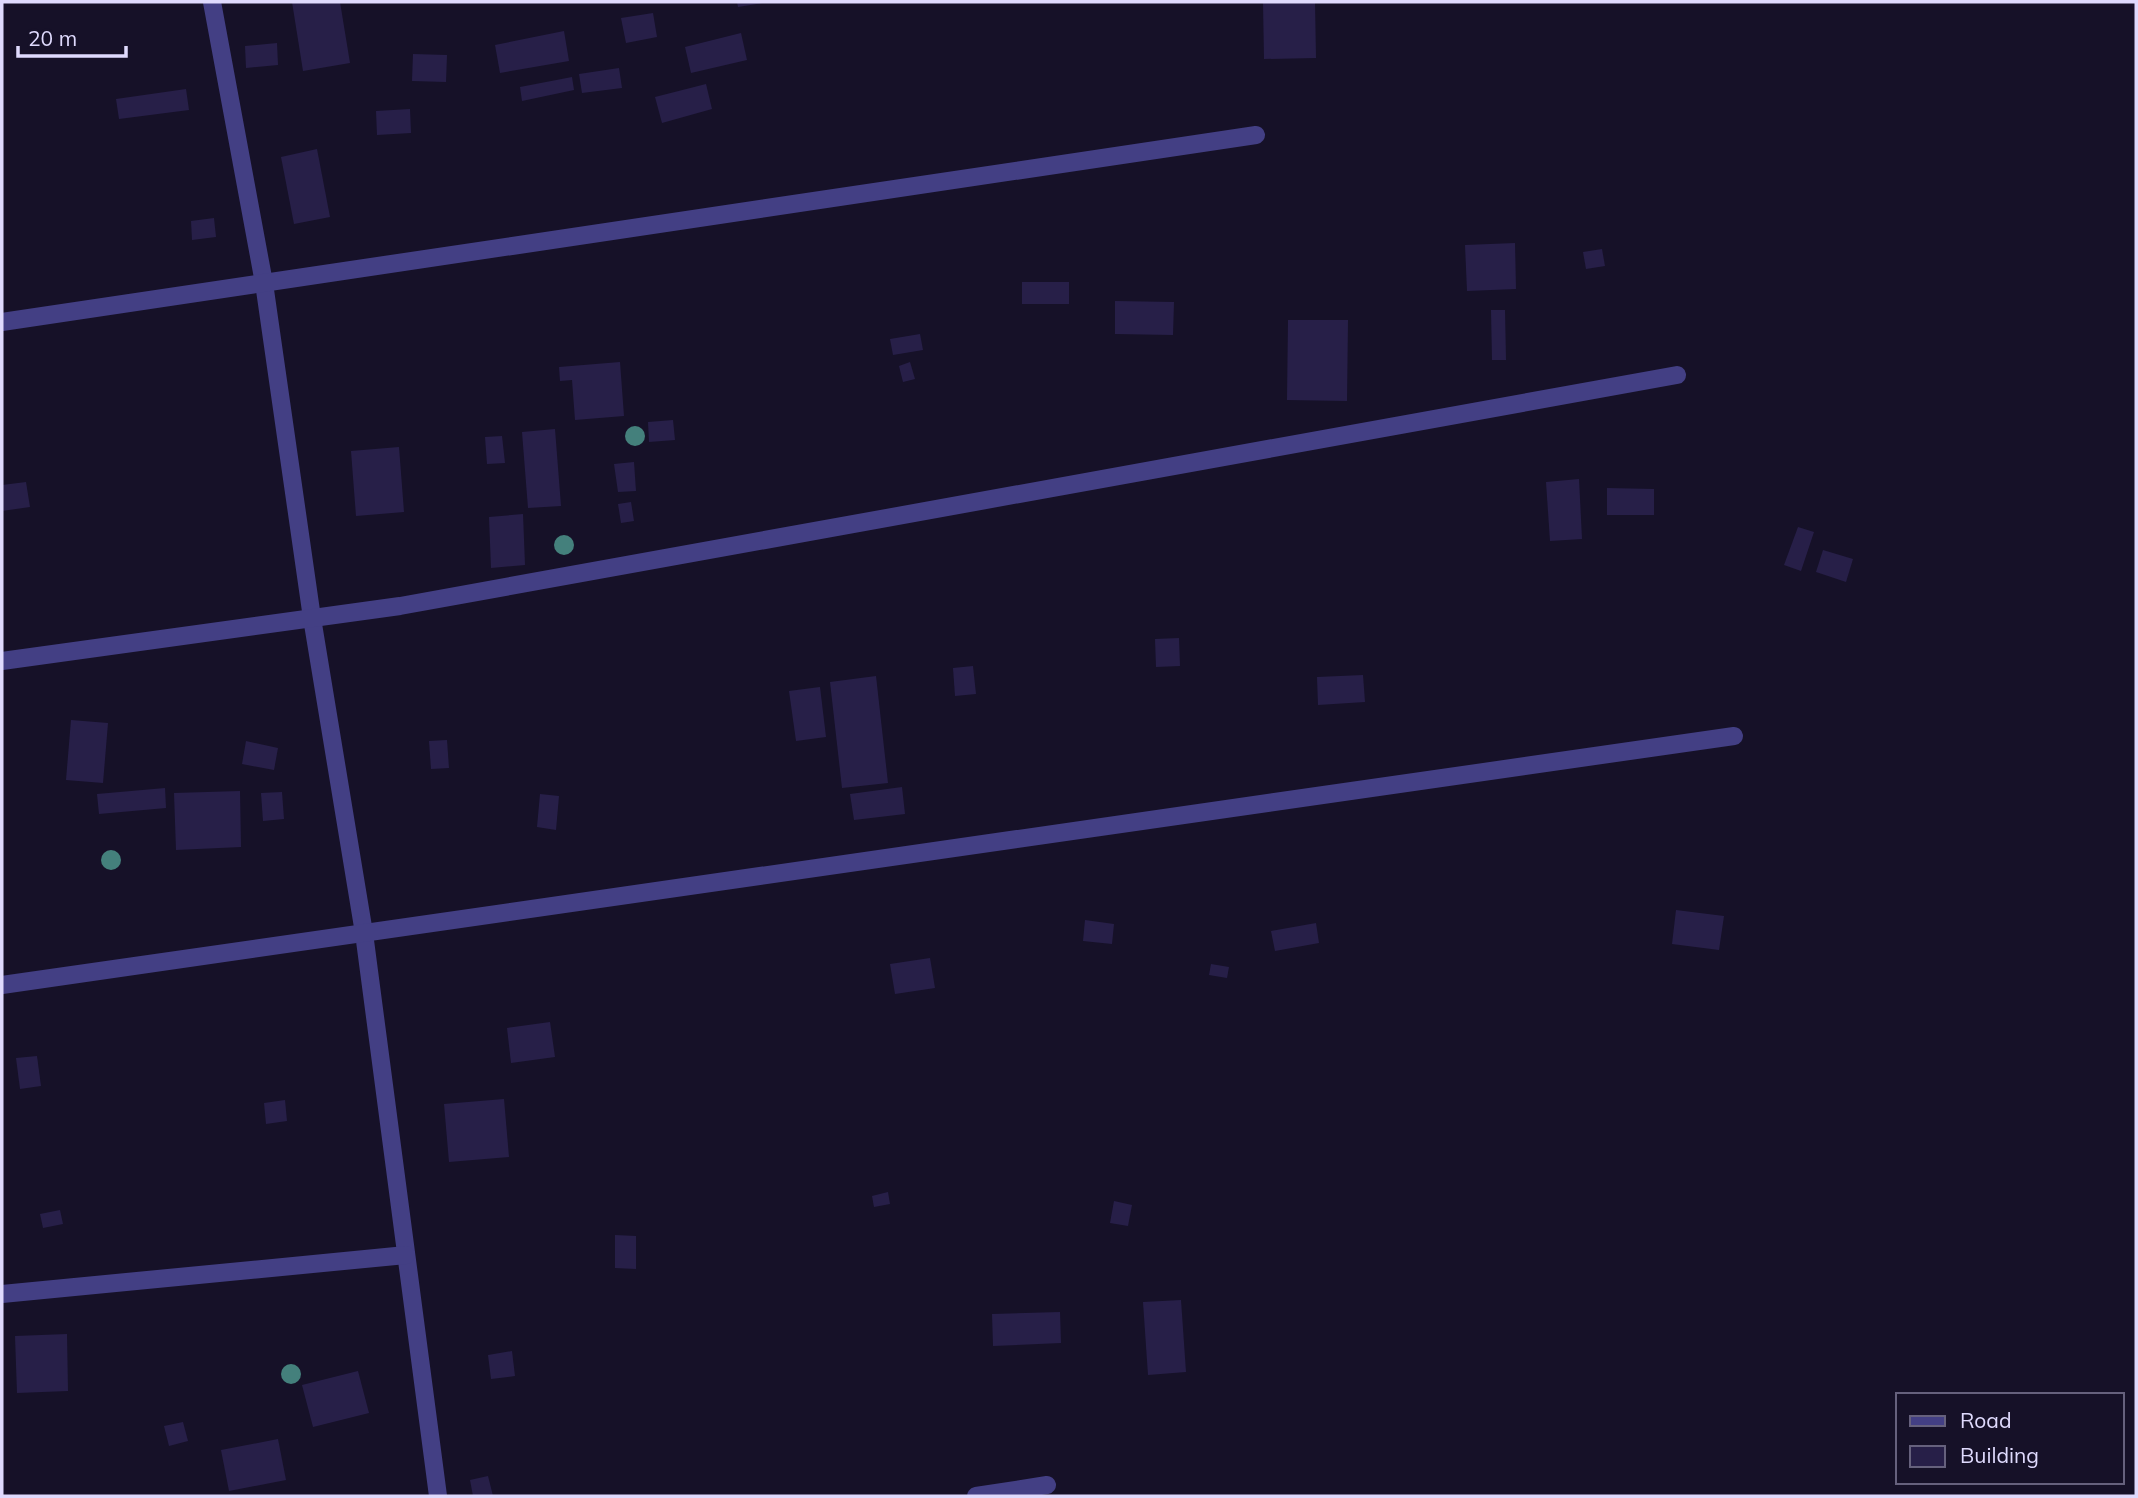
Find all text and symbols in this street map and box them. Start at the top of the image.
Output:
scale bar [18,14,126,58]
text: 20 m [28,25,77,51]
legend [1896,1393,2124,1484]
text: Road [1960,1407,2011,1433]
text: Building [1960,1442,2039,1468]

